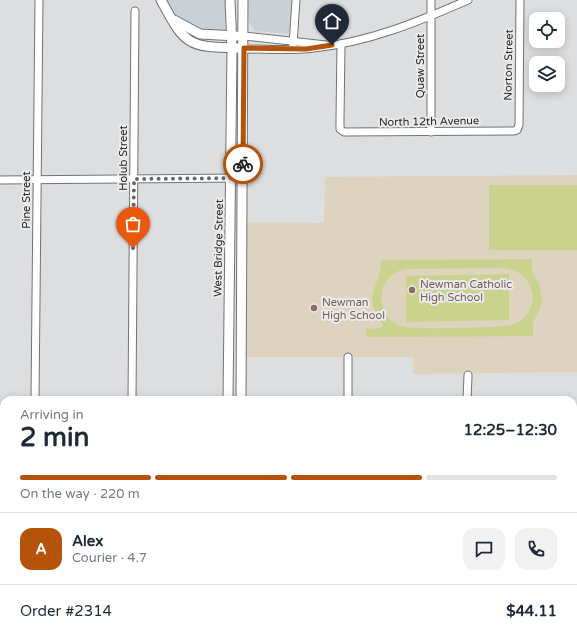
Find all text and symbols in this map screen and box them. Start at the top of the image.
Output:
pin [315,4,349,45]
icon: home [321,10,343,32]
map controls [529,12,565,92]
button: locate [529,12,565,48]
street label: Norton Street [501,29,516,101]
street label: Quaw Street [414,34,427,98]
button: layers [529,56,565,92]
street label: North 12th Avenue [379,114,479,129]
street label: Holub Street [117,125,130,191]
courier [223,144,263,184]
icon: bike [232,153,254,175]
street label: Pine Street [20,171,33,229]
street label: West Bridge Street [211,199,226,297]
pin [116,207,150,248]
icon: bag [122,213,144,235]
place label: Newman Catholic High School [420,278,512,304]
marker: Newman Catholic High School [407,285,417,295]
place label: Newman High School [322,296,385,322]
marker: Newman High School [309,303,319,313]
text: Arriving in [20,407,84,423]
text: 12:25–12:30 [464,421,557,439]
text: 2 min [20,422,89,453]
text: On the way · 220 m [20,486,140,502]
button: chat [463,528,505,570]
button: phone [515,528,557,570]
text: Alex [72,532,103,550]
text: A [35,540,47,558]
text: Courier · 4.7 [72,550,147,566]
text: Order #2314 [20,602,112,620]
text: $44.11 [506,602,557,620]

